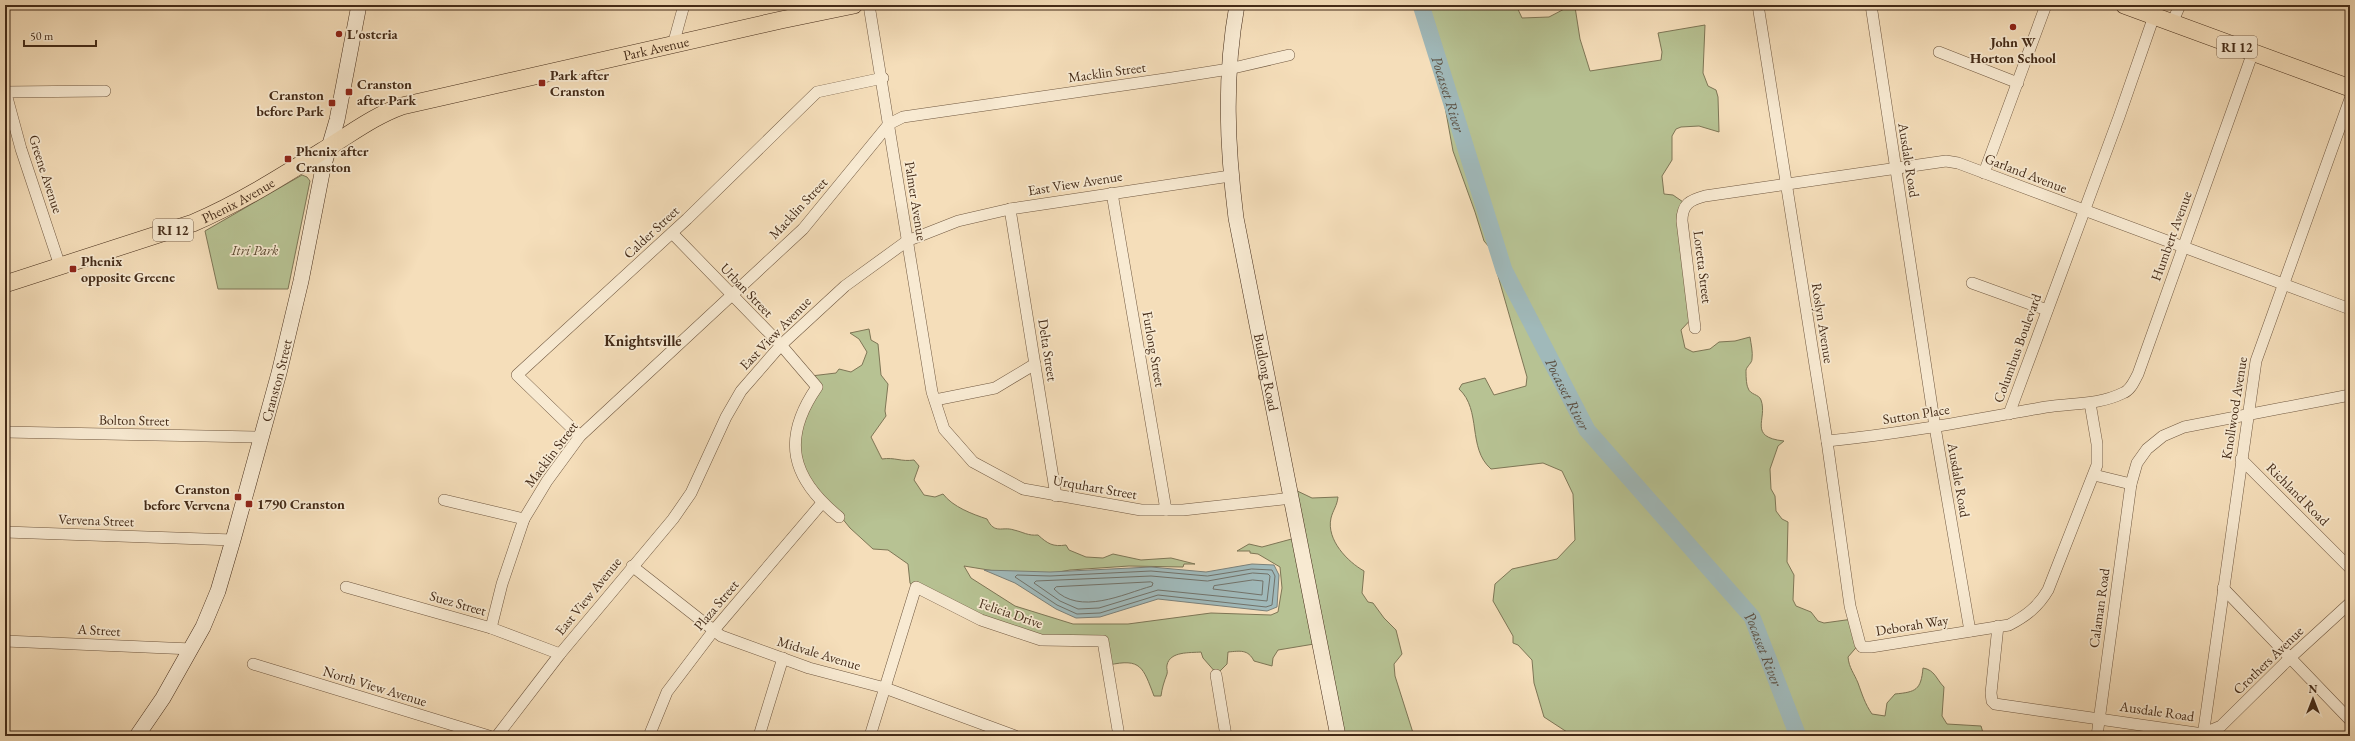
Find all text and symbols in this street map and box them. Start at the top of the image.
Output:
scale bar [24,22,96,48]
marker: John W Horton School [2008,22,2018,32]
place label: L'osteria [347,25,399,43]
text: 50 m [30,28,54,44]
marker: L'osteria [334,29,344,39]
street label: Park Avenue [621,32,691,65]
place label: John W Horton School [1970,33,2056,67]
road number: RI 12 [2217,36,2257,58]
water label: Pocasset River [1428,53,1470,135]
street label: Macklin Street [1067,58,1147,86]
place label: Park after Cranston [550,66,609,100]
place label: Cranston after Park [357,75,416,109]
marker: Park after Cranston [537,78,547,88]
place label: Cranston before Park [256,86,324,120]
marker: Cranston after Park [344,87,354,97]
marker: Cranston before Park [327,98,337,108]
street label: Ausdale Road [1894,120,1924,199]
street label: Greene Avenue [25,132,67,216]
place label: Phenix after Cranston [296,142,369,176]
street label: Garland Avenue [1982,149,2070,197]
marker: Phenix after Cranston [283,154,293,164]
street label: Palmer Avenue [901,160,931,242]
street label: East View Avenue [1026,167,1124,199]
street label: Phenix Avenue [199,173,278,227]
street label: Macklin Street [765,173,832,243]
street label: Humbert Avenue [2146,188,2196,283]
street label: Calder Street [619,201,683,262]
road number: RI 12 [153,219,193,241]
street label: Loretta Street [1690,230,1716,305]
park label: Itri Park [231,241,279,259]
place label: Phenix opposite Greene [81,252,175,286]
street label: Urban Street [717,259,778,321]
marker: Phenix opposite Greene [68,264,78,274]
street label: Roslyn Avenue [1808,281,1838,365]
street label: Columbus Boulevard [1989,290,2045,405]
street label: East View Avenue [735,292,815,374]
street label: Furlong Street [1138,310,1170,389]
street label: Delta Street [1034,318,1062,383]
district label: Knightsville [604,331,682,350]
street label: Budlong Road [1250,332,1283,413]
street label: Cranston Street [257,337,296,424]
water label: Pocasset River [1542,354,1595,434]
street label: Knollwood Avenue [2217,355,2251,461]
street label: Sutton Place [1881,400,1951,428]
street label: Bolton Street [99,410,170,430]
street label: Macklin Street [520,417,582,491]
street label: Ausdale Road [1943,440,1975,519]
street label: Richland Road [2263,459,2334,530]
street label: Urquhart Street [1052,471,1139,503]
place label: Cranston before Vervena [144,480,231,514]
marker: Cranston before Vervena [233,492,243,502]
place label: 1790 Cranston [257,495,345,513]
marker: 1790 Cranston [244,499,254,509]
street label: Vervena Street [58,510,135,530]
street label: East View Avenue [551,553,625,639]
street label: Calaman Road [2084,566,2114,649]
street label: Plaza Street [690,575,743,634]
street label: Suez Street [428,586,489,620]
street label: Felicia Drive [977,594,1046,632]
water label: Pocasset River [1741,606,1788,690]
street label: Deborah Way [1874,610,1951,640]
street label: A Street [76,620,122,640]
street label: Crothers Avenue [2229,622,2307,698]
street label: Midvale Avenue [775,632,863,674]
street label: North View Avenue [321,662,430,711]
north arrow [2293,679,2333,719]
text: N [2309,682,2318,696]
street label: Ausdale Road [2118,697,2196,725]

